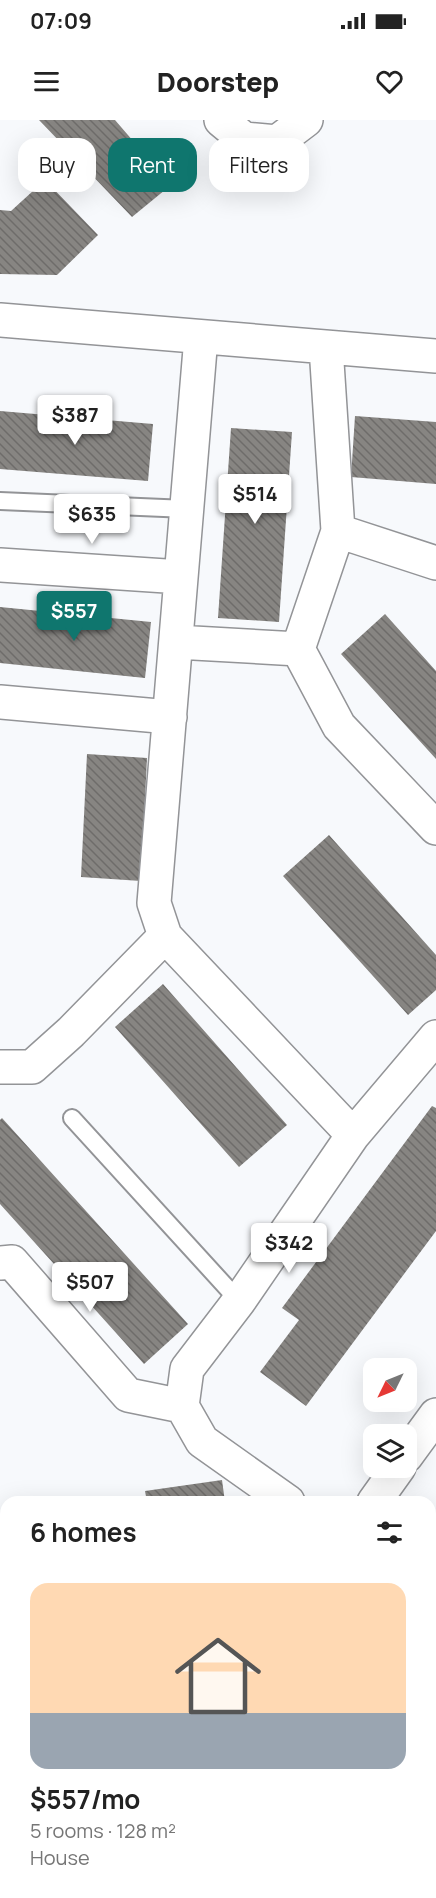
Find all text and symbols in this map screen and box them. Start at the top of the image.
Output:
text: 07:09 [30,6,92,36]
text: Doorstep [157,63,279,100]
icon: menu [30,65,63,98]
icon: heart [373,65,406,98]
chip: Buy [18,138,96,192]
chip: Rent [108,138,197,192]
chip: Filters [209,138,309,192]
pin: $387 [39,395,111,446]
text: $387 [51,401,99,428]
pin: $514 [219,474,291,525]
text: $514 [232,480,278,507]
pin: $635 [56,494,128,545]
text: $635 [68,500,116,527]
pin: $557 [38,591,110,642]
text: $557 [51,597,97,624]
pin: $342 [253,1223,325,1274]
text: $342 [265,1229,313,1256]
pin: $507 [54,1262,126,1313]
text: $507 [66,1268,114,1295]
north arrow [363,1358,417,1412]
map controls [363,1358,417,1478]
button: layers [363,1424,417,1478]
text: 6 homes [30,1514,137,1550]
icon: filters [373,1516,406,1549]
icon: home [164,1622,272,1730]
text: $557/mo [30,1781,140,1817]
text: 5 rooms · 128 m² [30,1817,176,1844]
text: House [30,1844,90,1871]

